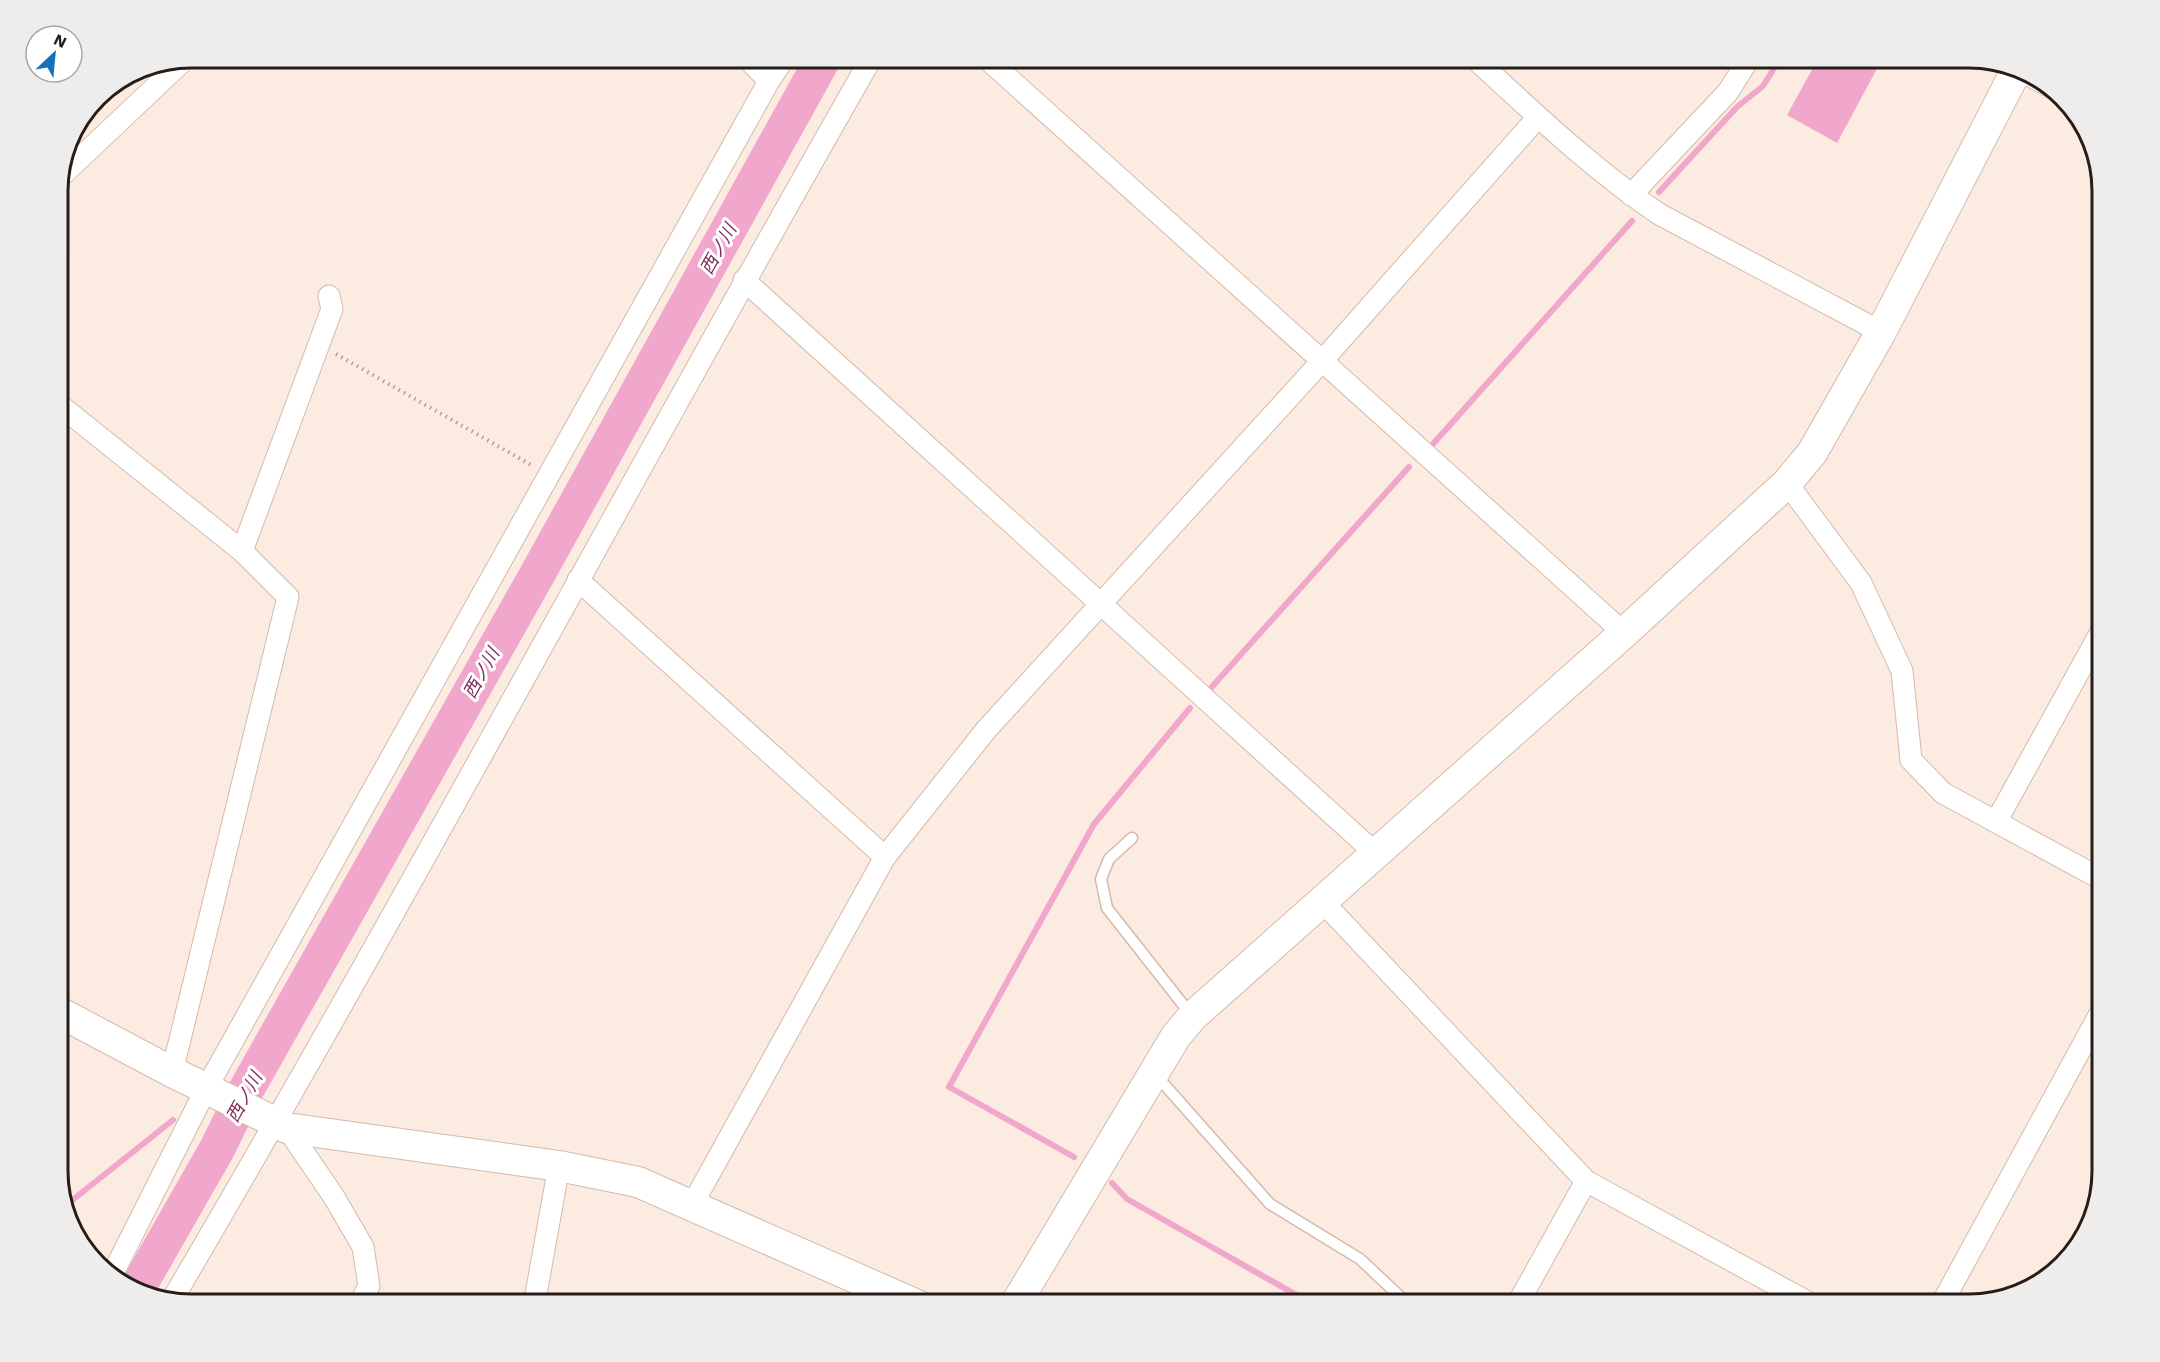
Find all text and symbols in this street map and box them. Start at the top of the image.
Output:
north arrow [24,24,84,84]
text: N [51,30,70,52]
water label: 西ノ川 [696,219,741,278]
water label: 西ノ川 [459,643,504,702]
water label: 西ノ川 [222,1067,267,1126]

